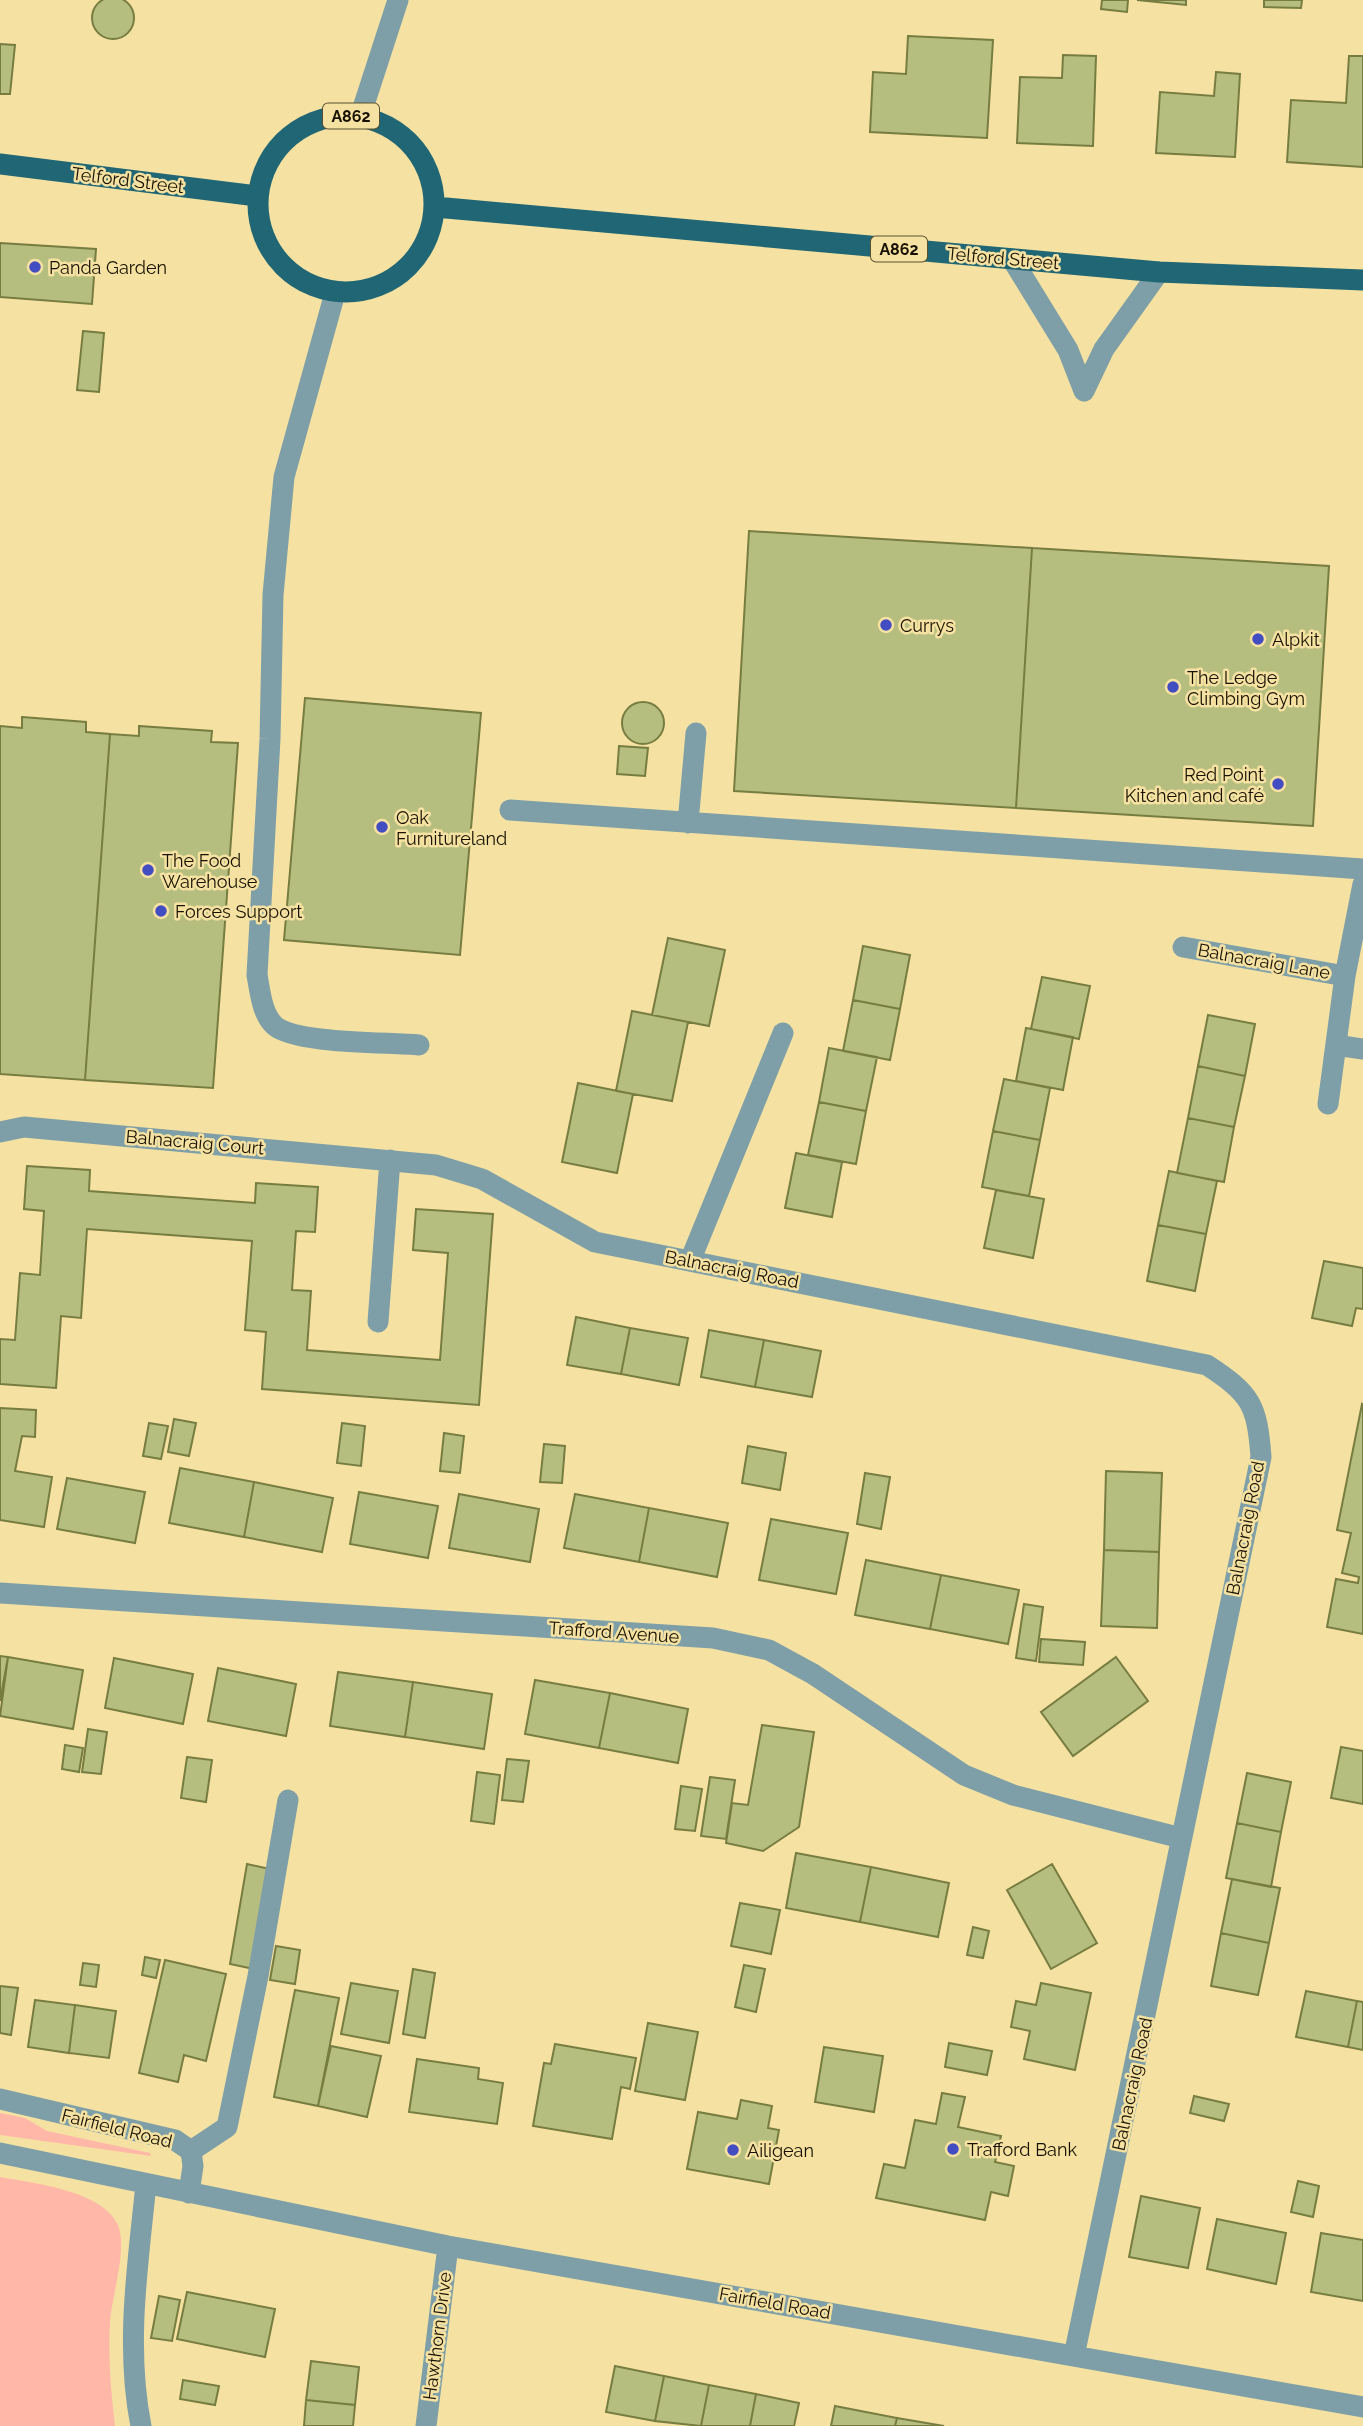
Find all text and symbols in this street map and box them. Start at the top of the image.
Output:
road number: A862 [323,104,379,128]
street label: Telford Street [71,163,185,197]
road number: A862 [871,236,927,262]
street label: Telford Street [946,243,1060,273]
place label: Panda Garden [49,257,167,278]
marker: Panda Garden [27,259,43,275]
place label: Currys [900,615,954,636]
marker: Currys [878,617,894,633]
place label: Alpkit [1272,629,1320,650]
marker: Alpkit [1250,631,1266,647]
place label: The Ledge Climbing Gym [1187,667,1305,709]
marker: The Ledge Climbing Gym [1165,679,1181,695]
place label: Red Point Kitchen and café [1125,764,1264,806]
marker: Red Point Kitchen and café [1270,776,1286,792]
place label: Oak Furnitureland [396,807,507,849]
marker: Oak Furnitureland [374,819,390,835]
place label: The Food Warehouse [162,850,258,892]
marker: The Food Warehouse [140,862,156,878]
place label: Forces Support [175,901,302,922]
marker: Forces Support [153,903,169,919]
street label: Balnacraig Lane [1196,939,1332,983]
street label: Balnacraig Court [125,1125,265,1159]
street label: Balnacraig Road [663,1246,801,1292]
street label: Balnacraig Road [1222,1459,1268,1597]
street label: Trafford Avenue [548,1617,680,1647]
street label: Balnacraig Road [1108,2015,1156,2153]
street label: Fairfield Road [60,2104,174,2152]
place label: Trafford Bank [967,2139,1077,2160]
place label: Ailigean [747,2140,814,2161]
marker: Trafford Bank [945,2141,961,2157]
marker: Ailigean [725,2142,741,2158]
street label: Hawthorn Drive [419,2270,455,2401]
street label: Fairfield Road [718,2283,832,2323]

